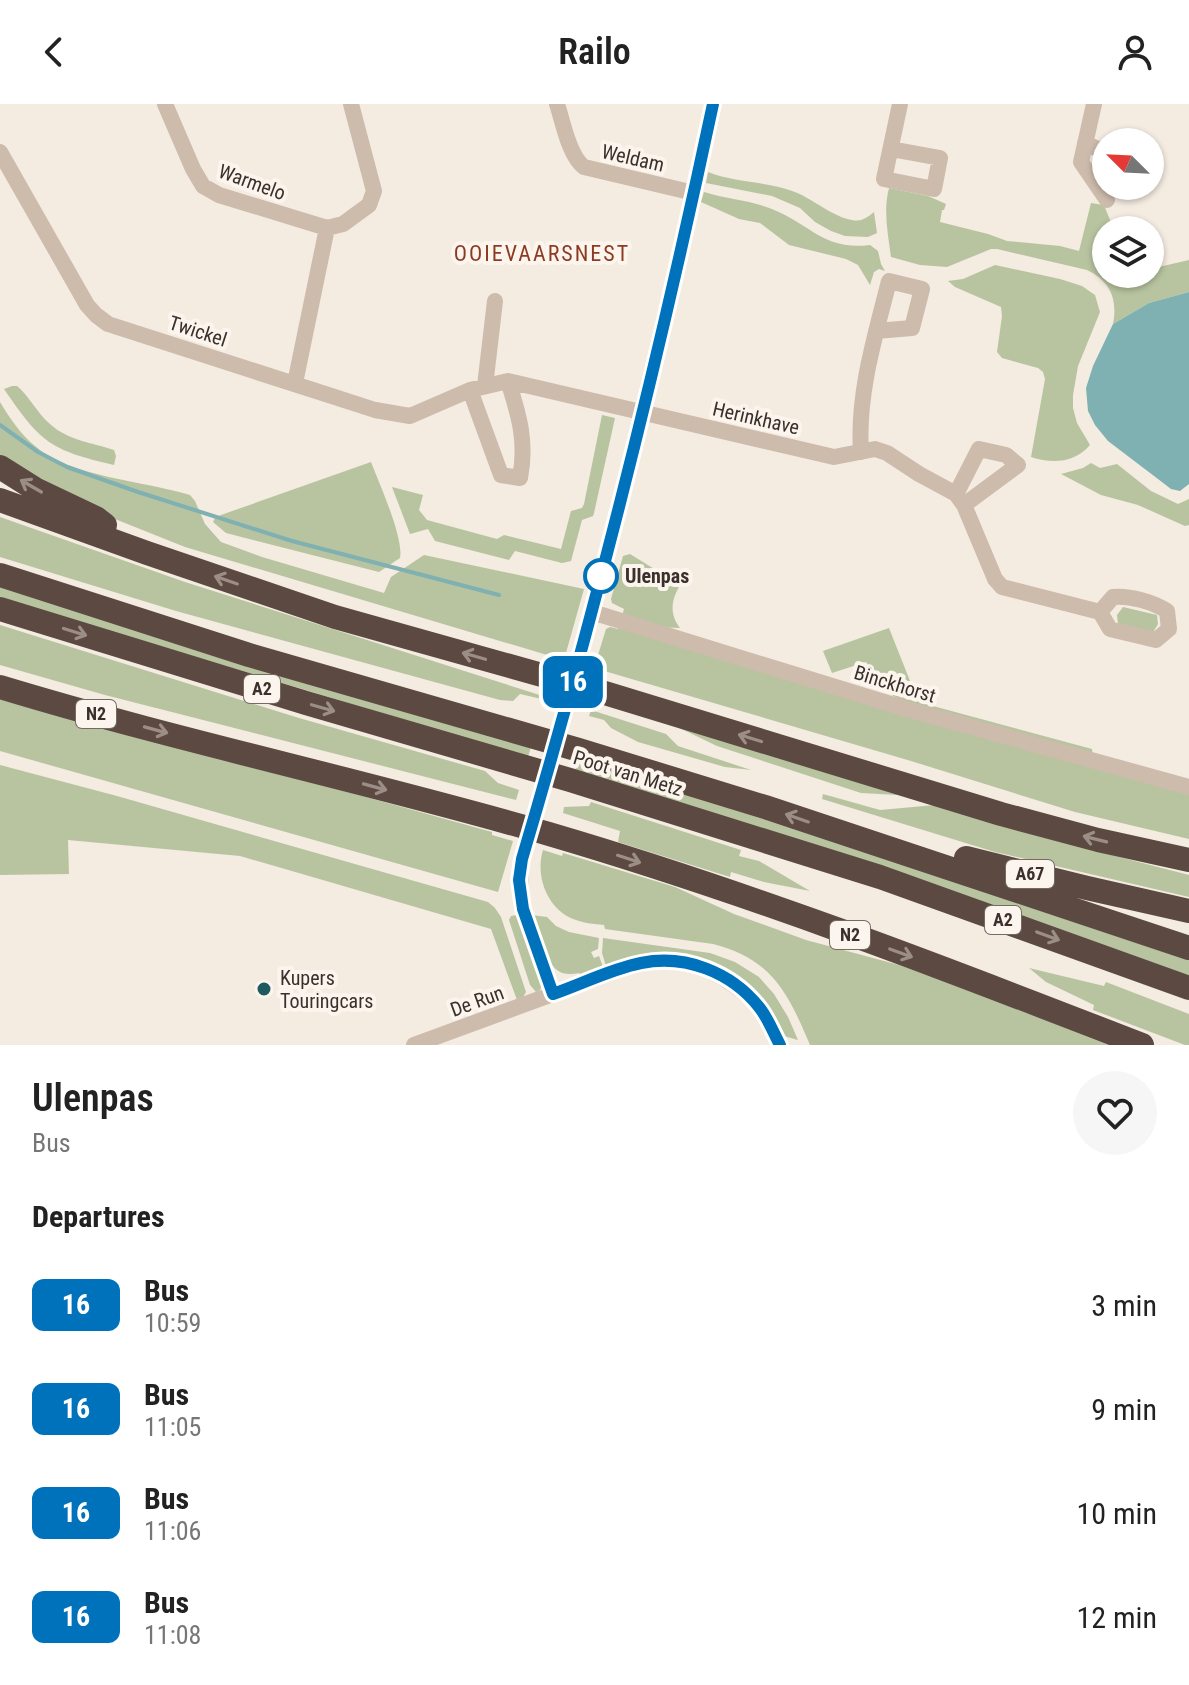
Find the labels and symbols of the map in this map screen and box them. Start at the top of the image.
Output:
north arrow [1092,128,1164,200]
street label: Weldam [599,139,667,177]
street label: Warmelo [215,159,289,205]
district label: OOIEVAARSNEST [454,241,630,266]
street label: Twickel [166,310,230,352]
street label: Herinkhave [710,396,802,440]
one-way arrow [20,478,43,494]
marker: Ulenpas [584,559,618,593]
place label: Ulenpas [625,564,689,588]
one-way arrow [214,571,239,586]
one-way arrow [62,625,87,640]
one-way arrow [462,648,488,663]
line badge: 16 [537,656,609,708]
street label: Binckhorst [851,660,939,708]
road number: A2 [244,675,280,703]
road number: N2 [76,700,116,728]
one-way arrow [310,701,336,716]
one-way arrow [143,724,169,739]
one-way arrow [737,730,763,745]
street label: Poot van Metz [570,745,686,801]
one-way arrow [362,781,388,796]
one-way arrow [785,809,810,824]
one-way arrow [1083,831,1108,846]
one-way arrow [616,853,641,868]
road number: A67 [1006,860,1054,888]
road number: A2 [985,906,1021,934]
road number: N2 [830,921,870,949]
one-way arrow [1035,930,1060,945]
one-way arrow [888,947,913,962]
place label: Kupers Touringcars [280,966,373,1013]
marker: Kupers Touringcars [255,980,273,998]
street label: De Run [447,980,507,1022]

